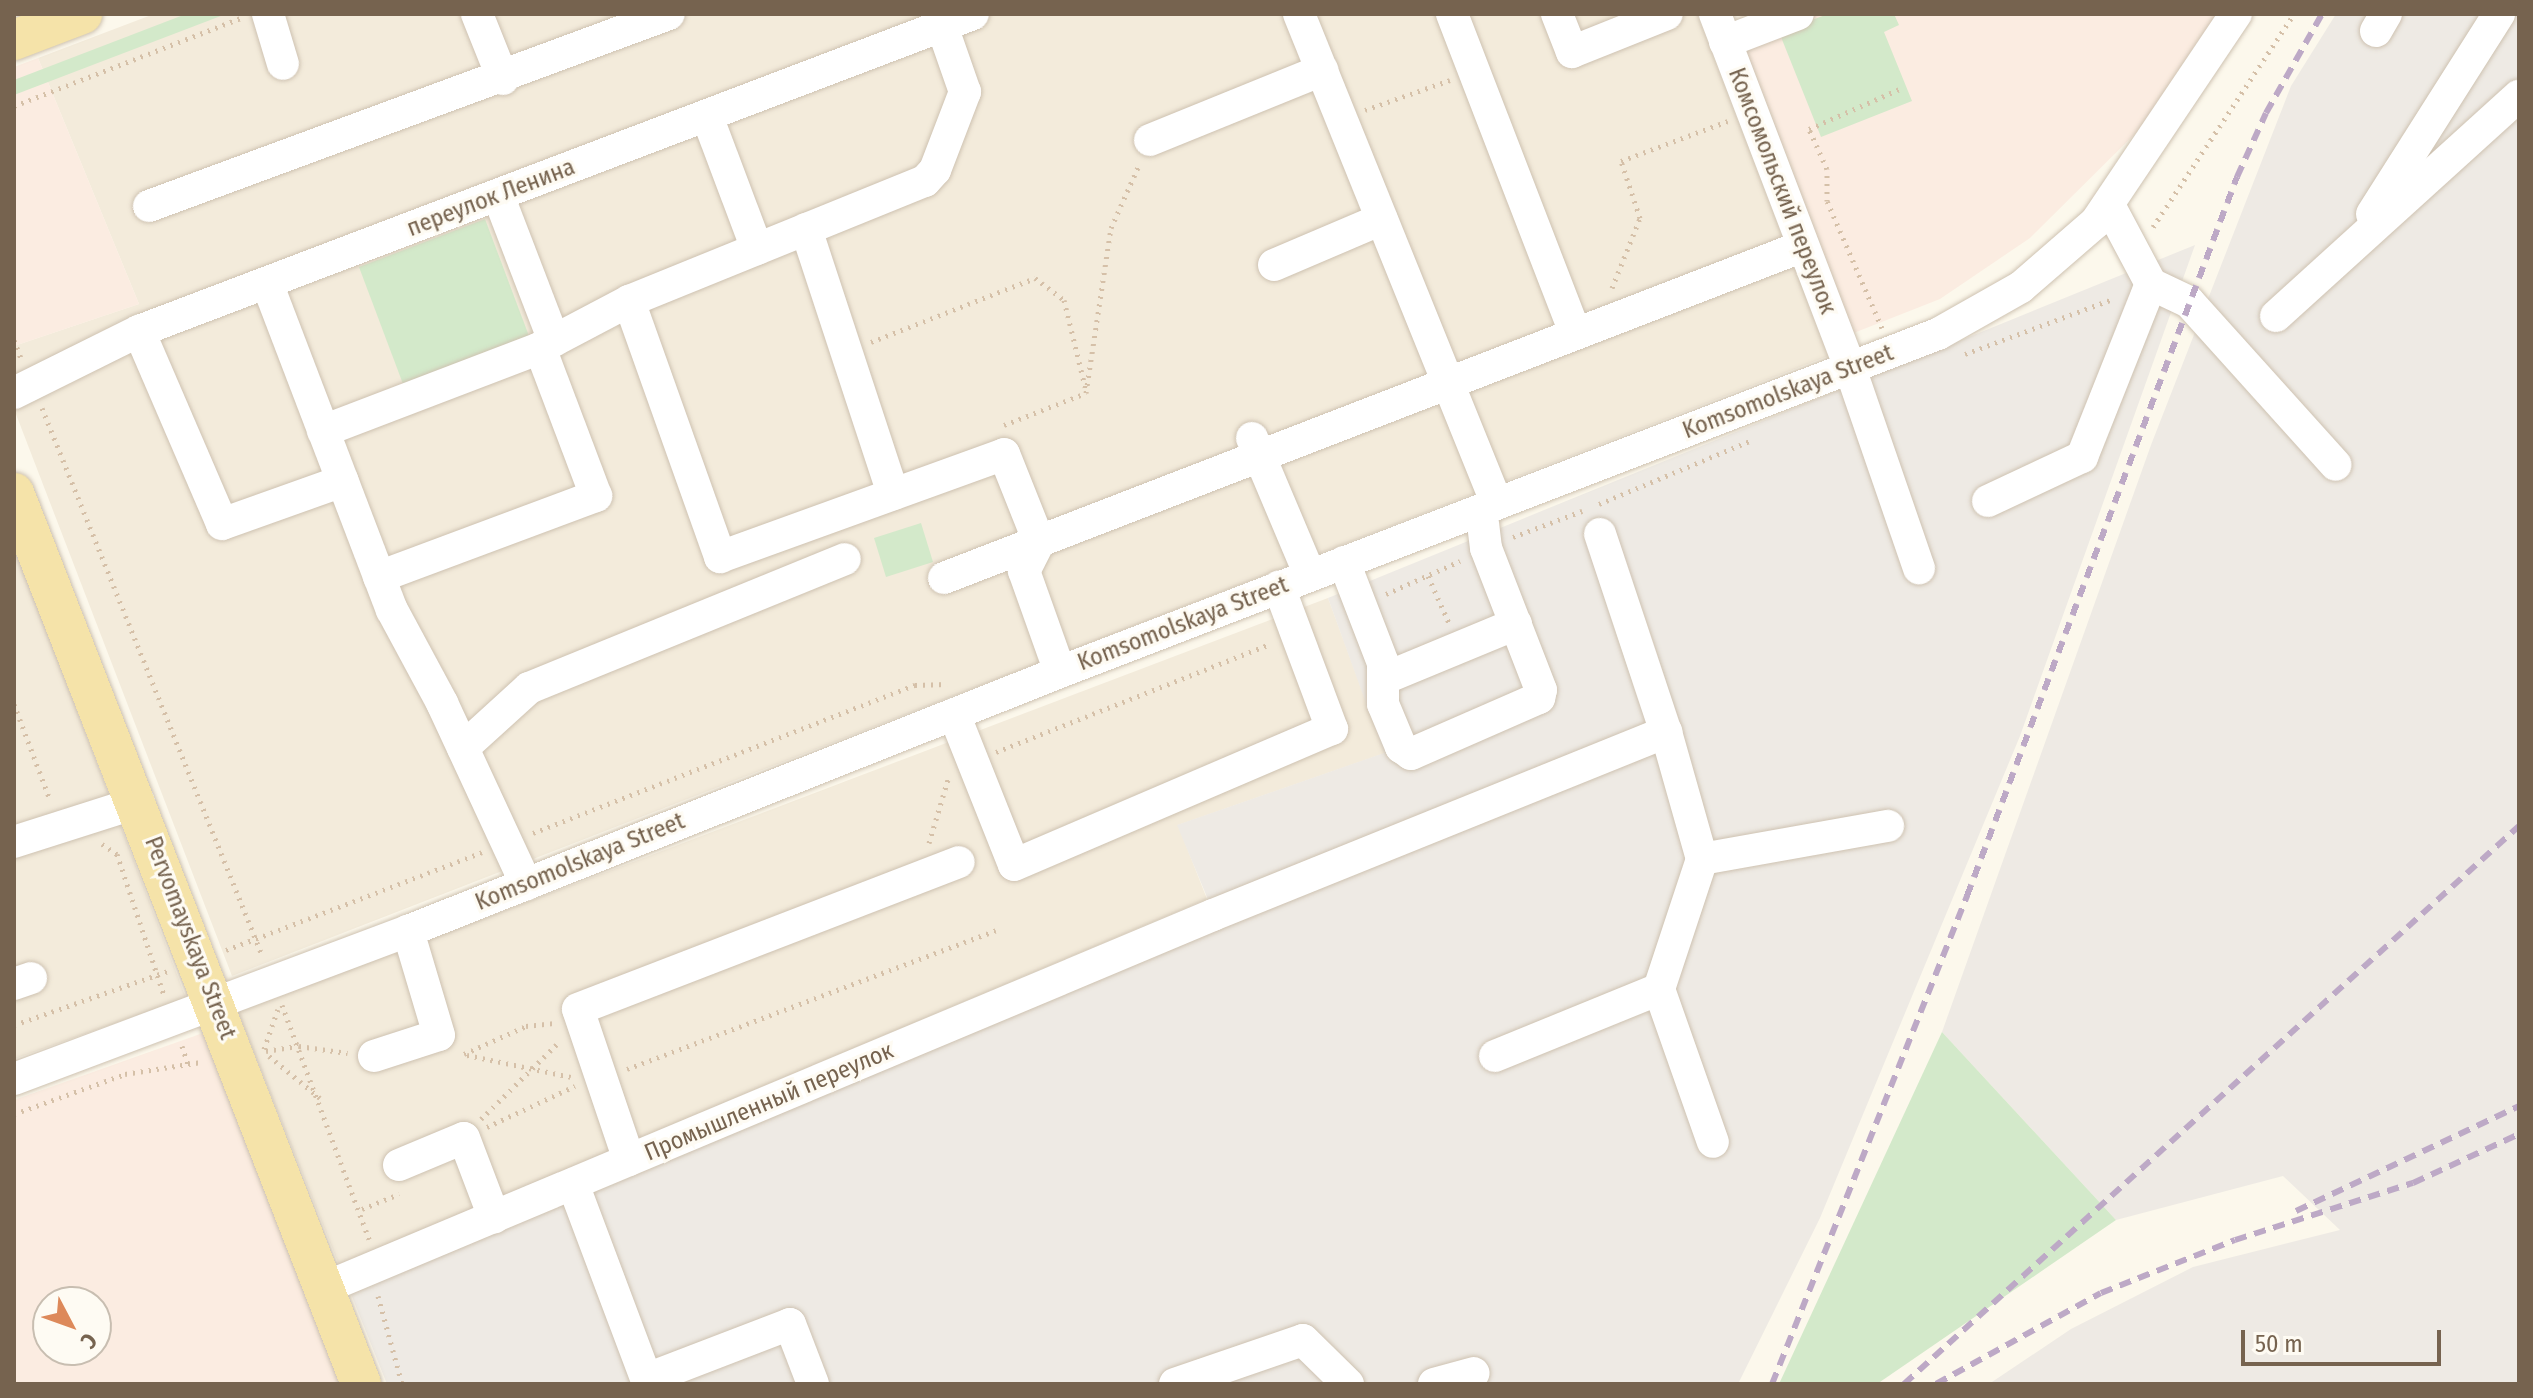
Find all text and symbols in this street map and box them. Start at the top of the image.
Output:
street label: Комсомольский переулок [1722,64,1842,318]
street label: переулок Ленина [403,153,579,243]
street label: Komsomolskaya Street [1679,339,1897,445]
street label: Komsomolskaya Street [1074,571,1292,677]
street label: Komsomolskaya Street [471,807,689,917]
street label: Pervomayskaya Street [138,833,242,1043]
street label: Промышленный переулок [640,1036,898,1168]
north arrow [32,1286,112,1366]
scale bar [2245,1314,2445,1364]
text: С [75,1328,103,1354]
text: 50 m [2255,1330,2303,1358]

